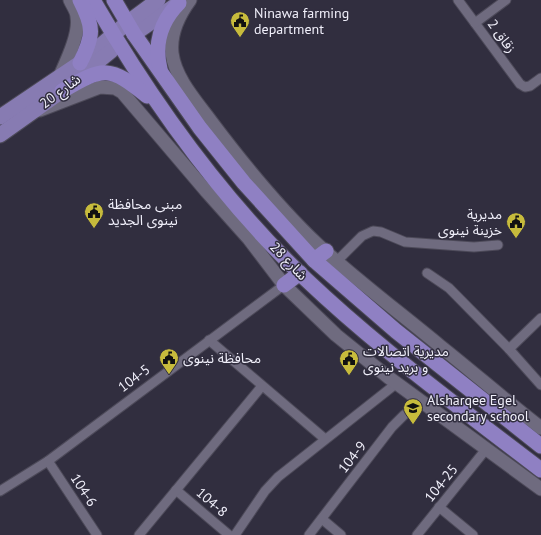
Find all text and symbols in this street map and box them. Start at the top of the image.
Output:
place label: Ninawa farming department [254,4,349,38]
public building icon: Ninawa farming department [229,10,251,38]
street label: زقاق 2 [484,16,520,56]
street label: شارع 20 [36,70,85,114]
place label: مبنى محافظة نينوى الجديد [108,195,182,229]
public building icon: مبنى محافظة نينوى الجديد [83,201,105,229]
place label: مديرية خزينة نينوى [438,205,502,239]
public building icon: مديرية خزينة نينوى [505,211,527,239]
street label: شارع 28 [265,238,312,285]
place label: مديرية اتصالات و بريد نينوى [363,342,449,376]
public building icon: محافظة نينوى [158,347,180,375]
public building icon: مديرية اتصالات و بريد نينوى [338,348,360,376]
place label: محافظة نينوى [183,349,261,367]
street label: 104-5 [114,360,154,396]
place label: Alsharqee Egel secondary school [427,391,529,425]
school or university icon: Alsharqee Egel secondary school [402,397,424,425]
street label: 104-9 [334,437,370,477]
street label: 104-25 [420,461,462,505]
street label: 104-6 [67,470,101,510]
street label: 104-8 [193,484,231,520]

